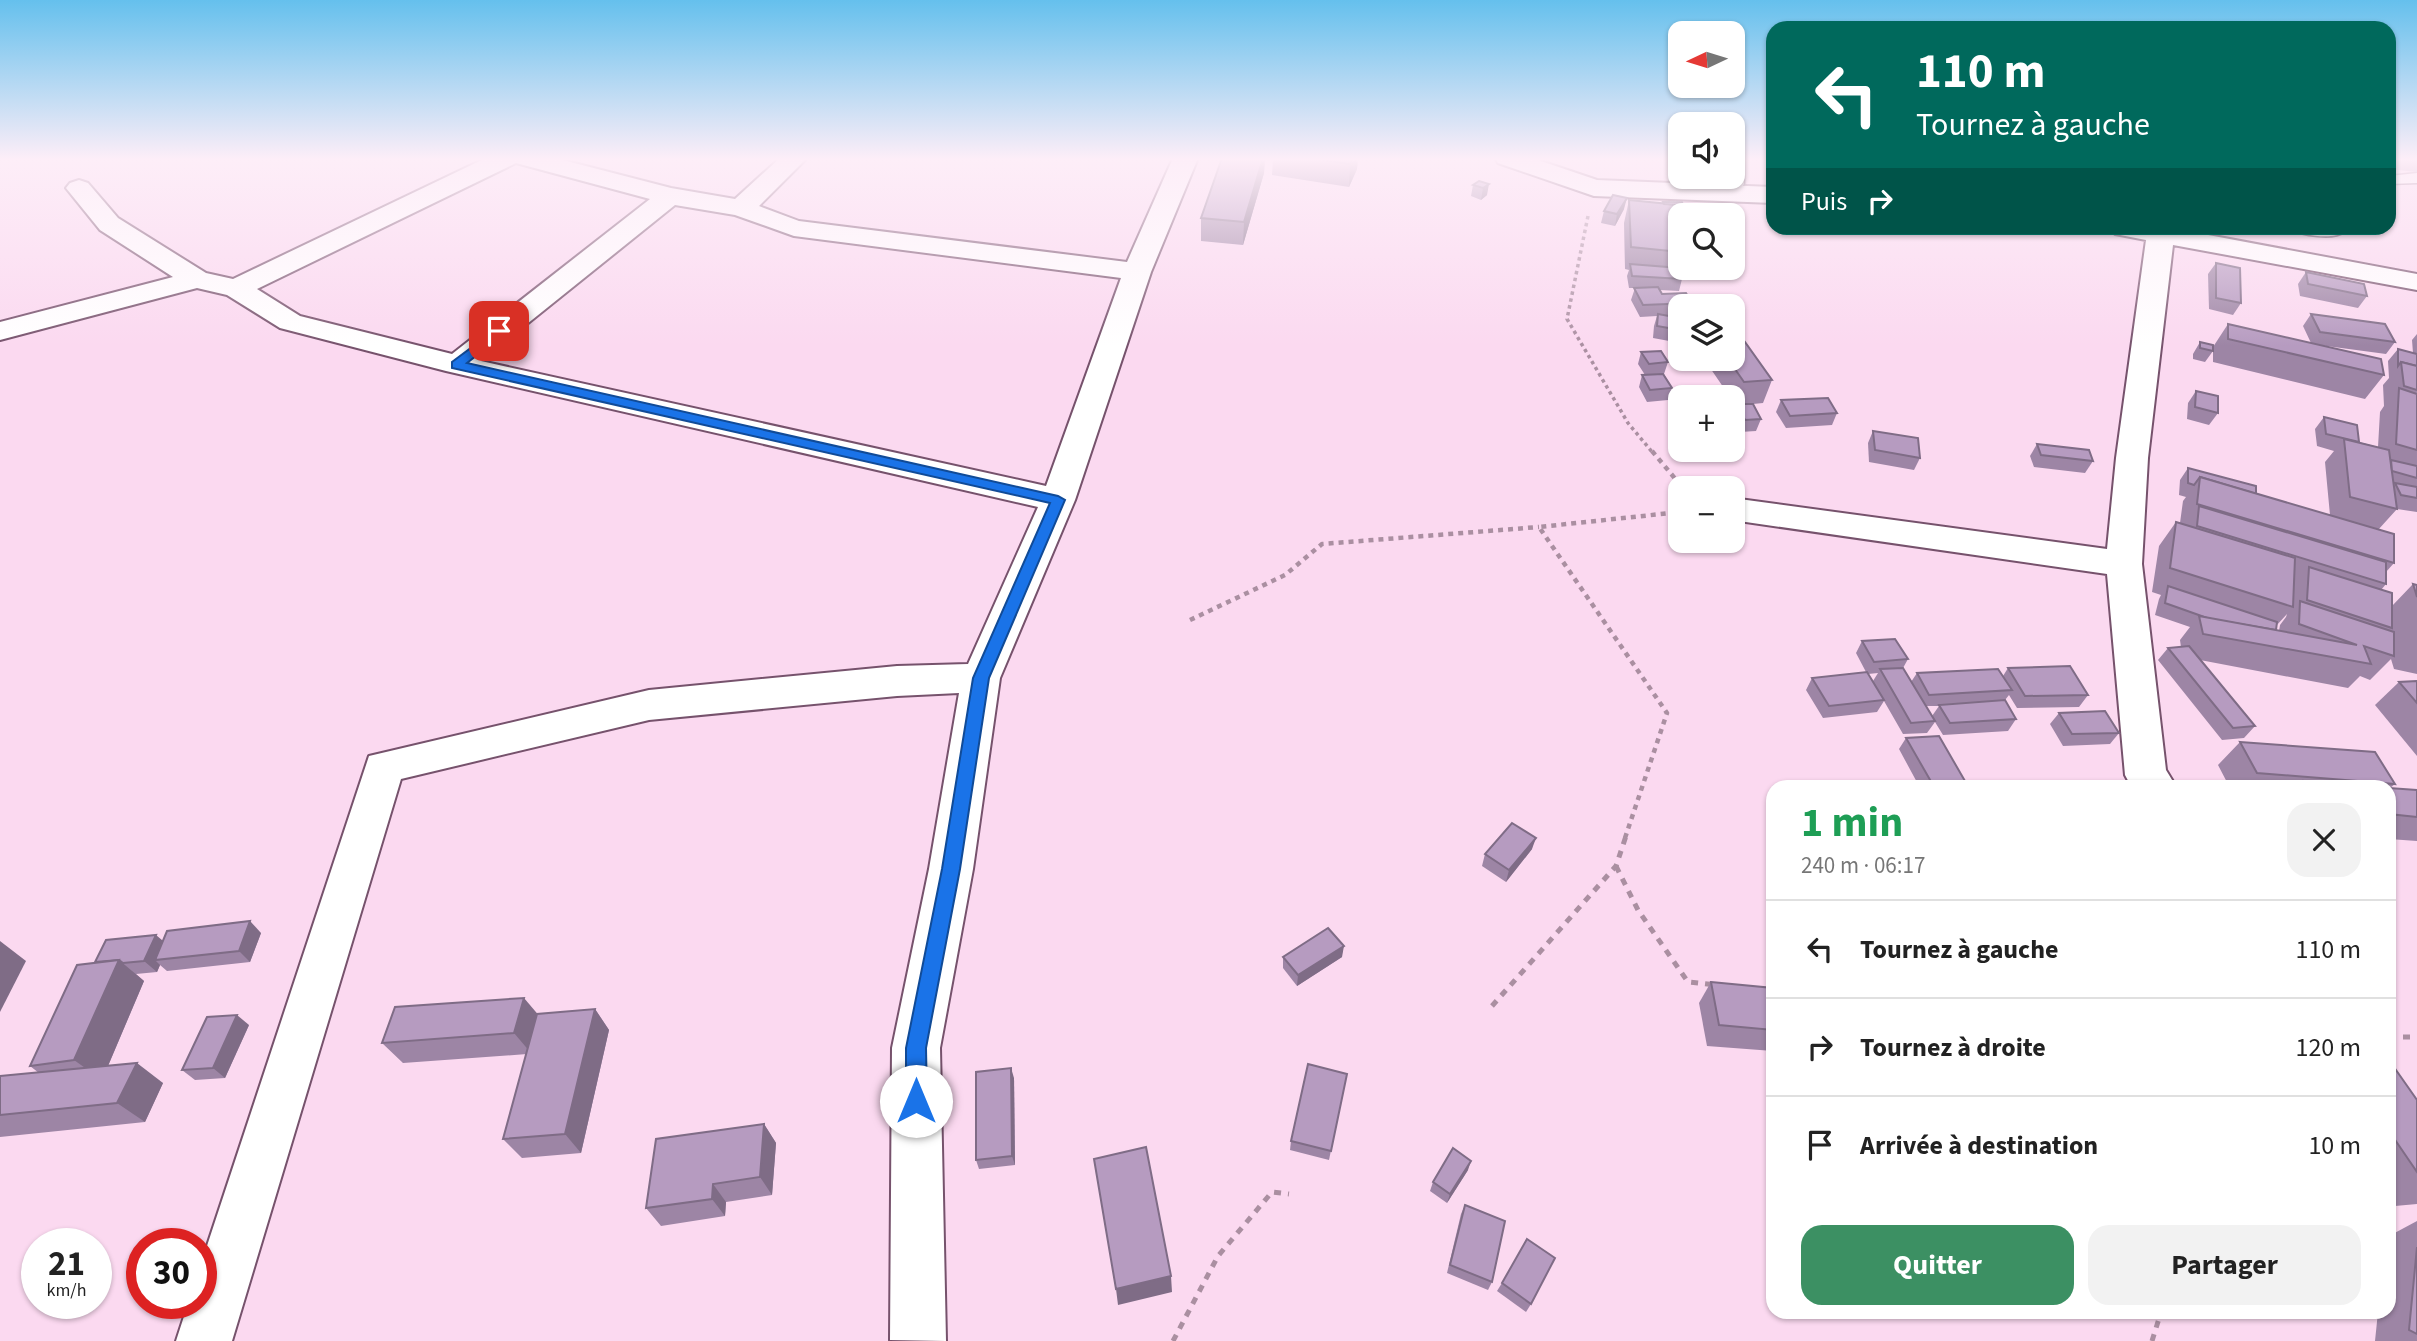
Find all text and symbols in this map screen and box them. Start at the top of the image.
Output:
north arrow [1668,21,1745,98]
map controls [1668,21,1745,553]
text: 110 m [1916,37,2045,107]
icon: left [1801,49,1892,140]
text: Tournez à gauche [1916,102,2150,148]
button: sound [1668,112,1745,189]
icon: right [1861,182,1899,220]
text: Puis [1801,183,1847,220]
button: search [1668,203,1745,280]
button: layers [1668,294,1745,371]
pin [469,301,529,361]
icon: arrive [480,312,518,350]
button: + [1668,385,1745,462]
button: − [1668,476,1745,553]
text: 1 min [1801,793,1903,853]
button: close [2287,803,2361,877]
text: 240 m · 06:17 [1801,849,1925,882]
icon: left [1801,930,1839,968]
text: Tournez à gauche [1860,931,2059,968]
text: 110 m [2295,931,2361,968]
icon: right [1801,1028,1839,1066]
text: Tournez à droite [1860,1029,2046,1066]
text: 120 m [2295,1029,2361,1066]
position arrow [879,1064,953,1138]
icon: arrive [1801,1126,1839,1164]
text: Arrivée à destination [1860,1127,2098,1164]
text: 10 m [2308,1127,2361,1164]
button: Quitter [1801,1225,2074,1305]
button: Partager [2088,1225,2361,1305]
speed limit sign: 30 [126,1228,217,1319]
text: 21 [48,1239,85,1289]
text: km/h [47,1278,86,1303]

